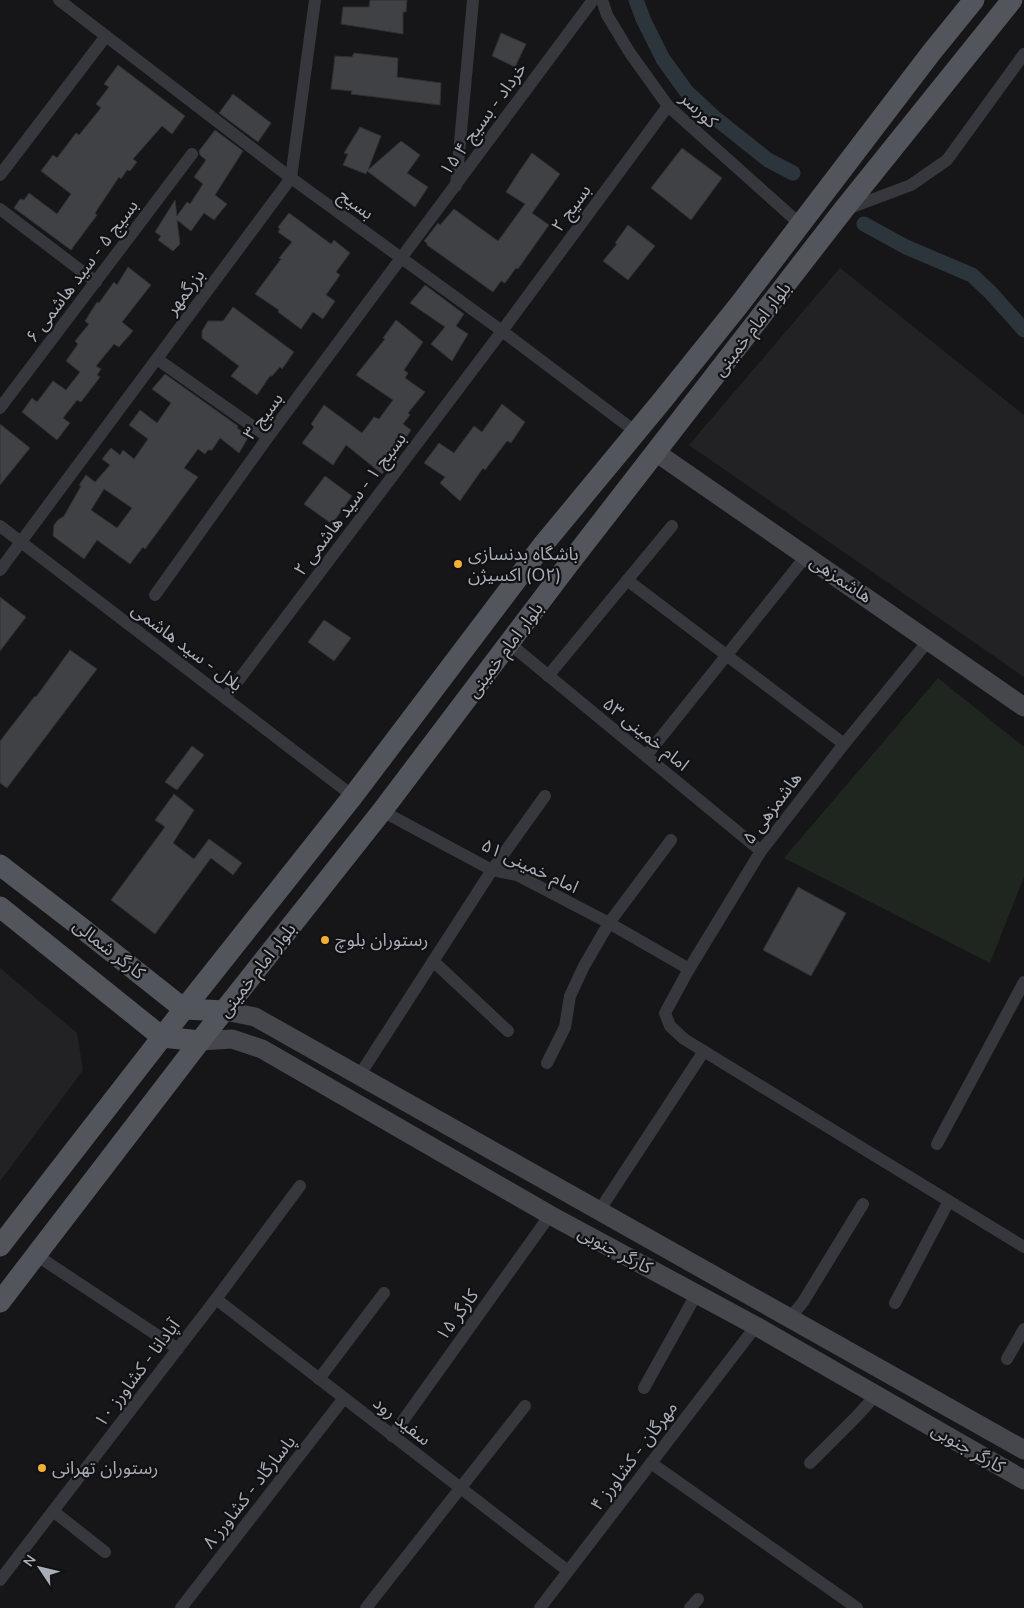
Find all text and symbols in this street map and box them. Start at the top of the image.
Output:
street label: ۱۵ خرداد - بسیج ۴ [434,58,533,181]
street label: کورسر [674,86,723,134]
street label: بسیج ۲ [546,179,597,237]
street label: بسیج [333,183,379,226]
street label: بسیج ۵ - سید هاشمی ۶ [20,194,145,348]
street label: بزرگمهر [159,264,210,321]
street label: بلوار امام خمینی [708,277,798,382]
street label: بسیج ۳ [237,387,289,445]
street label: بسیج ۱ - سید هاشمی ۲ [288,427,413,581]
place label: باشگاه بدنسازی اکسیژن (O۲) [468,542,579,587]
street label: هاشمزهی [805,549,877,609]
marker: باشگاه بدنسازی اکسیژن (O۲) [452,558,464,570]
street label: بلال - سید هاشمی [127,597,247,697]
street label: بلوار امام خمینی [461,597,550,704]
street label: امام خمینی ۵۳ [597,692,694,778]
street label: هاشمزهی ۵ [737,767,807,849]
street label: امام خمینی ۵۱ [477,833,583,901]
street label: کارگر شمالی [68,913,150,985]
street label: بلوار امام خمینی [213,918,303,1023]
place label: رستوران بلوچ [335,928,428,953]
marker: رستوران بلوچ [319,934,331,946]
street label: کارگر جنوبی [574,1220,657,1280]
street label: کارگر ۱۵ [430,1284,484,1346]
street label: آپادانا - کشاورز ۱۰ [89,1314,186,1432]
street label: سفید رود [368,1391,436,1451]
street label: مهرگان - کشاورز ۴ [585,1396,683,1516]
street label: کارگر جنوبی [927,1417,1010,1479]
street label: پاسارگاد - کشاورز ۸ [197,1430,301,1554]
place label: رستوران تهرانی [52,1456,158,1480]
marker: رستوران تهرانی [36,1462,48,1474]
north arrow [15,1543,65,1593]
text: N [19,1551,41,1571]

